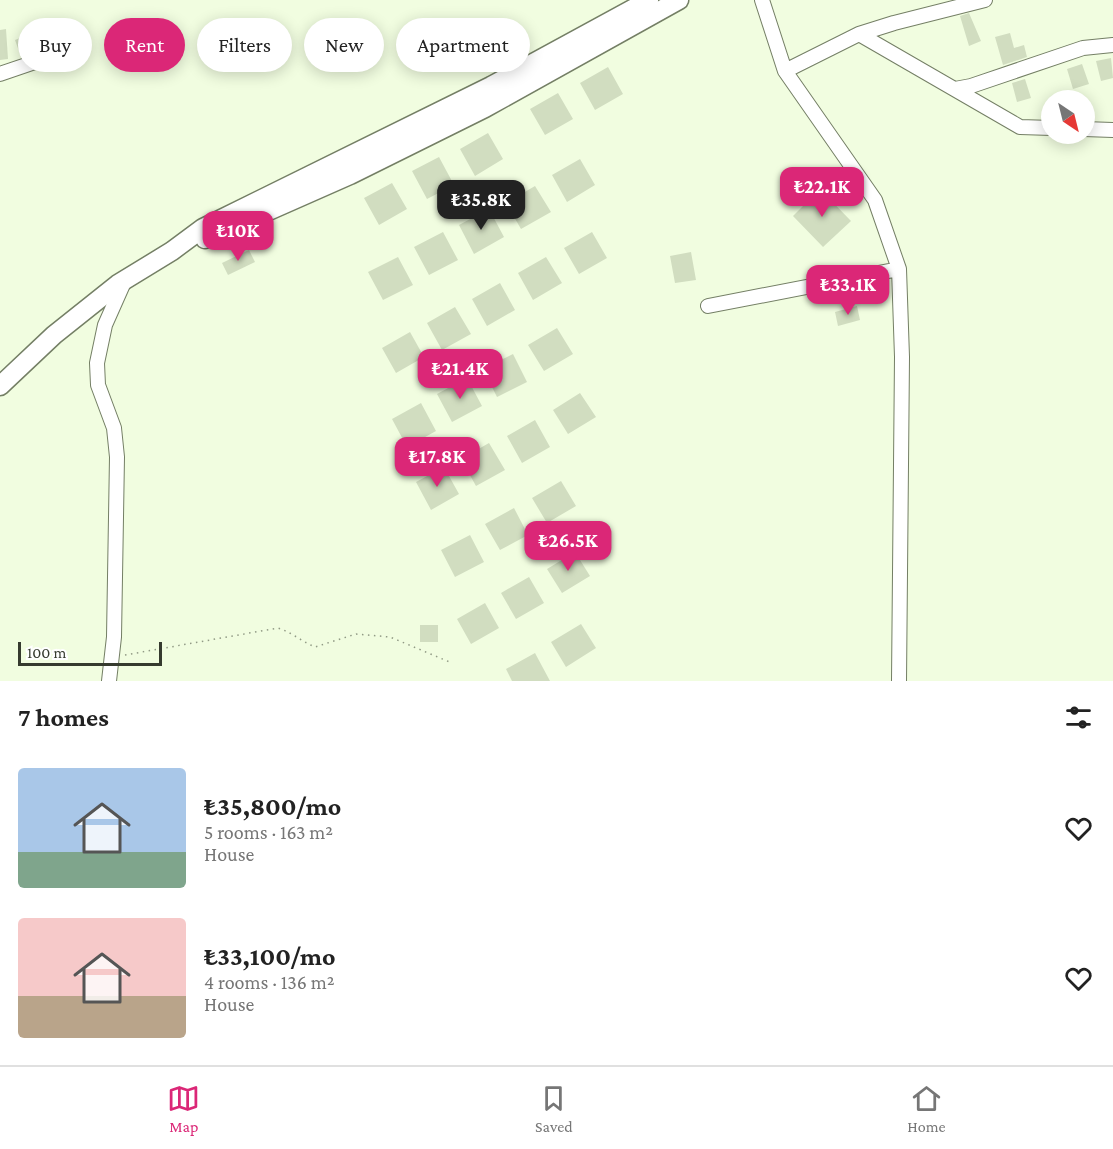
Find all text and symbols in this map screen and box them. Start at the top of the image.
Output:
chip: Buy [18,18,92,72]
chip: Rent [104,18,185,72]
chip: Filters [197,18,292,72]
chip: New [304,18,384,72]
chip: Apartment [396,18,530,72]
north arrow [1041,90,1095,144]
map controls [1041,90,1095,144]
pin: ₺22.1K [773,167,871,218]
text: ₺22.1K [794,175,850,197]
pin: ₺35.8K [432,180,530,231]
text: ₺35.8K [451,188,511,210]
pin: ₺10K [202,211,274,262]
text: ₺10K [217,219,259,241]
pin: ₺33.1K [799,265,897,316]
text: ₺33.1K [820,273,876,295]
pin: ₺21.4K [411,349,509,400]
text: ₺21.4K [432,357,488,379]
pin: ₺17.8K [388,437,486,488]
text: ₺17.8K [409,445,465,467]
pin: ₺26.5K [519,521,617,572]
text: ₺26.5K [538,529,598,551]
scale bar [18,639,162,666]
text: 100 m [27,644,66,661]
icon: filters [1062,701,1095,734]
text: 7 homes [18,703,109,732]
icon: home [66,792,138,864]
text: ₺35,800/mo [204,792,341,821]
icon: heart [1062,812,1095,845]
text: 5 rooms · 163 m² [204,821,333,843]
text: House [204,843,254,865]
icon: home [66,942,138,1014]
text: ₺33,100/mo [204,942,336,971]
icon: heart [1062,962,1095,995]
text: 4 rooms · 136 m² [204,971,335,993]
text: House [204,993,254,1015]
tab: Map [167,1082,200,1135]
tab: Saved [535,1082,573,1135]
tab: Home [907,1082,946,1135]

